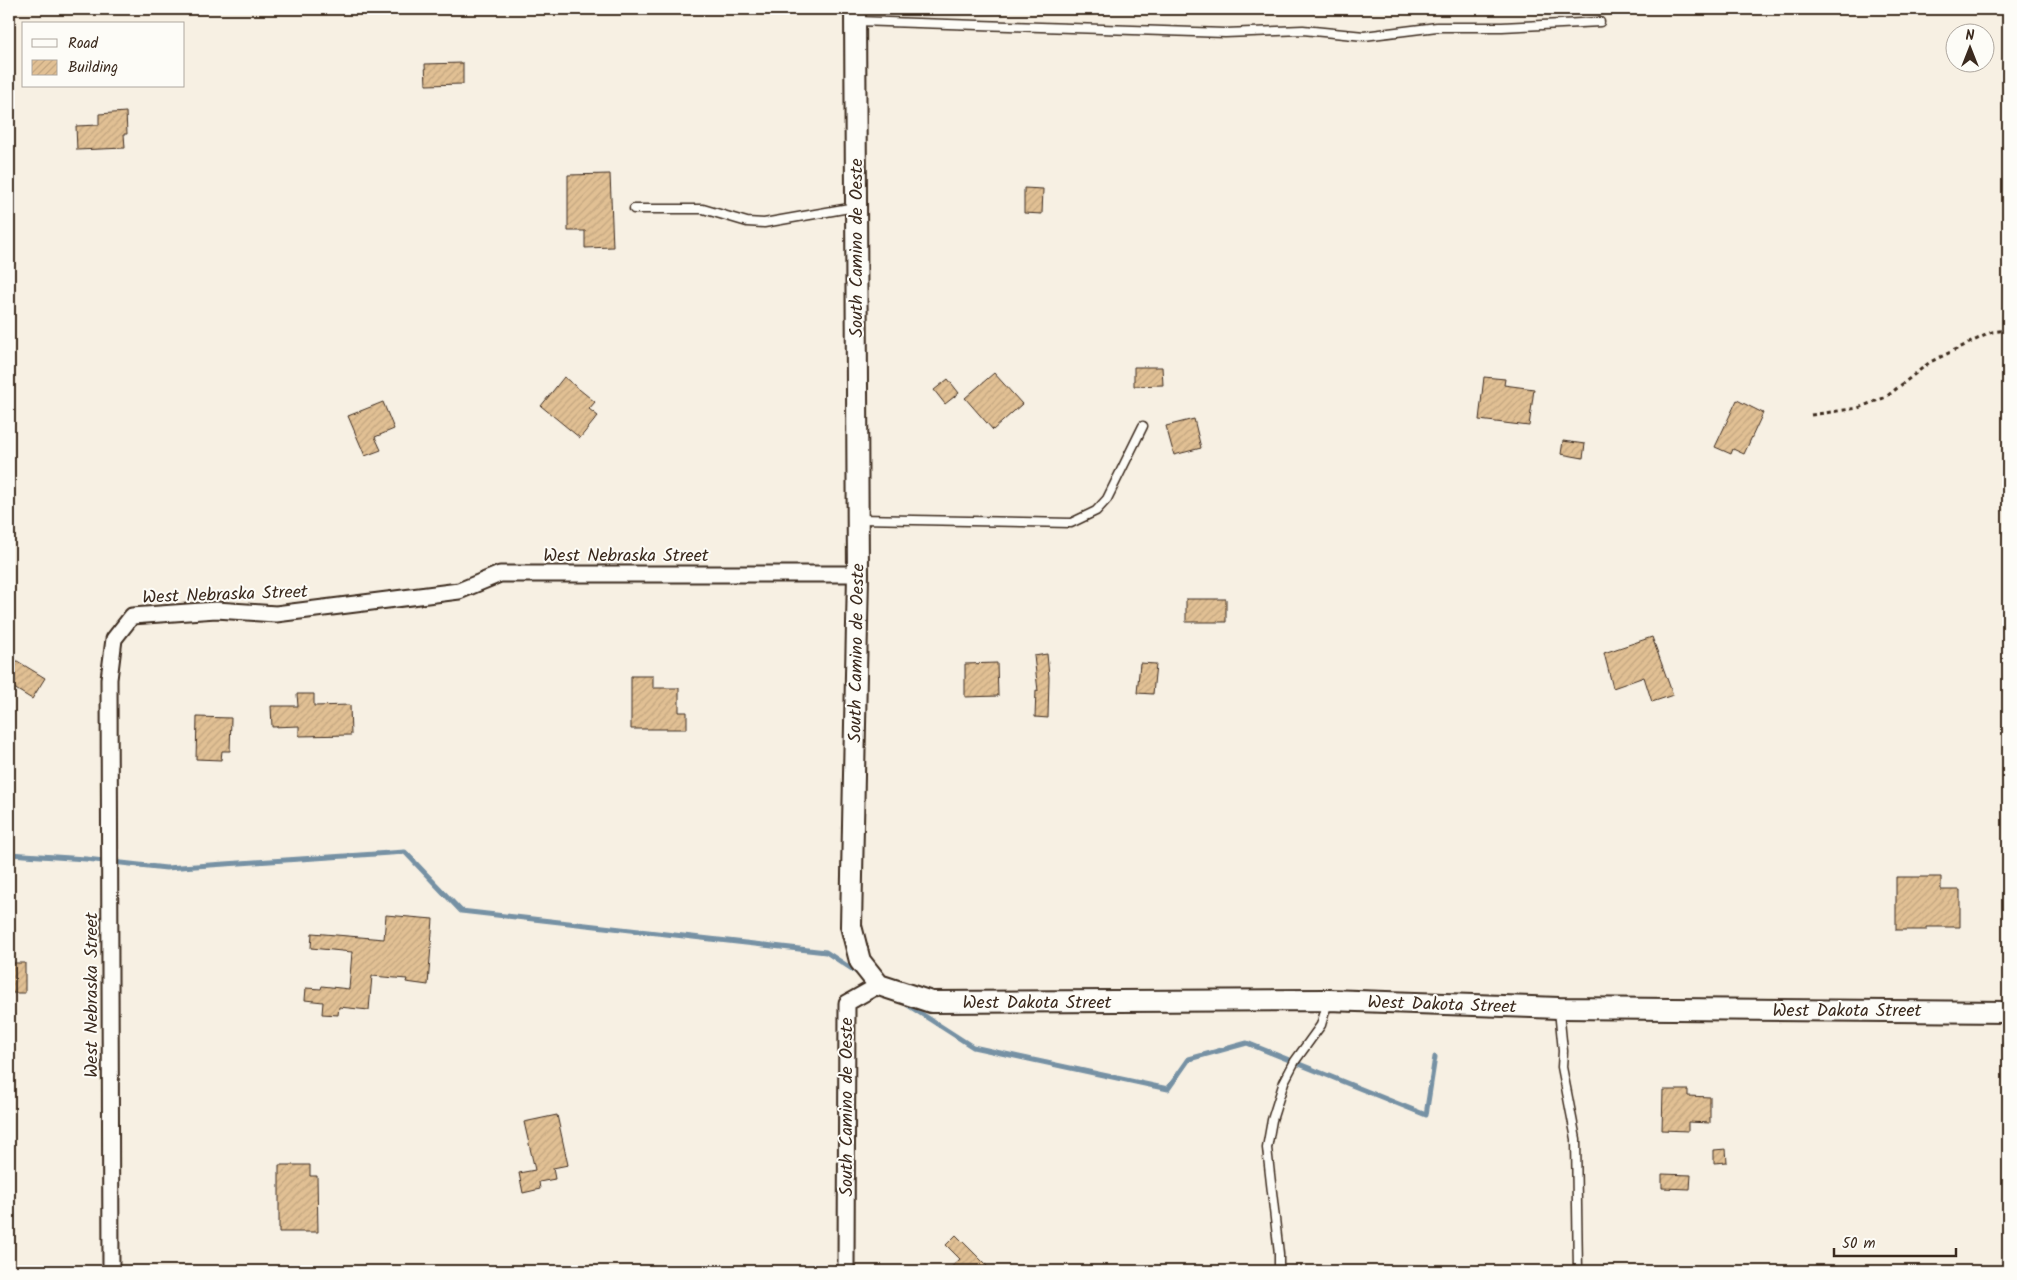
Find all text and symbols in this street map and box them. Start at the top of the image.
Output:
legend [22,22,185,88]
north arrow [1944,22,1994,72]
text: N [1966,25,1975,47]
text: Road [68,32,99,56]
text: Building [68,56,118,80]
street label: South Camino de Oeste [843,158,872,338]
street label: West Nebraska Street [543,542,710,571]
street label: South Camino de Oeste [841,563,874,743]
street label: West Nebraska Street [142,578,309,613]
street label: West Nebraska Street [78,911,107,1078]
street label: West Dakota Street [1367,988,1518,1023]
street label: West Dakota Street [963,989,1113,1018]
street label: West Dakota Street [1773,997,1923,1026]
street label: South Camino de Oeste [833,1017,862,1197]
scale bar [1834,1225,1957,1257]
text: 50 m [1842,1232,1876,1256]

